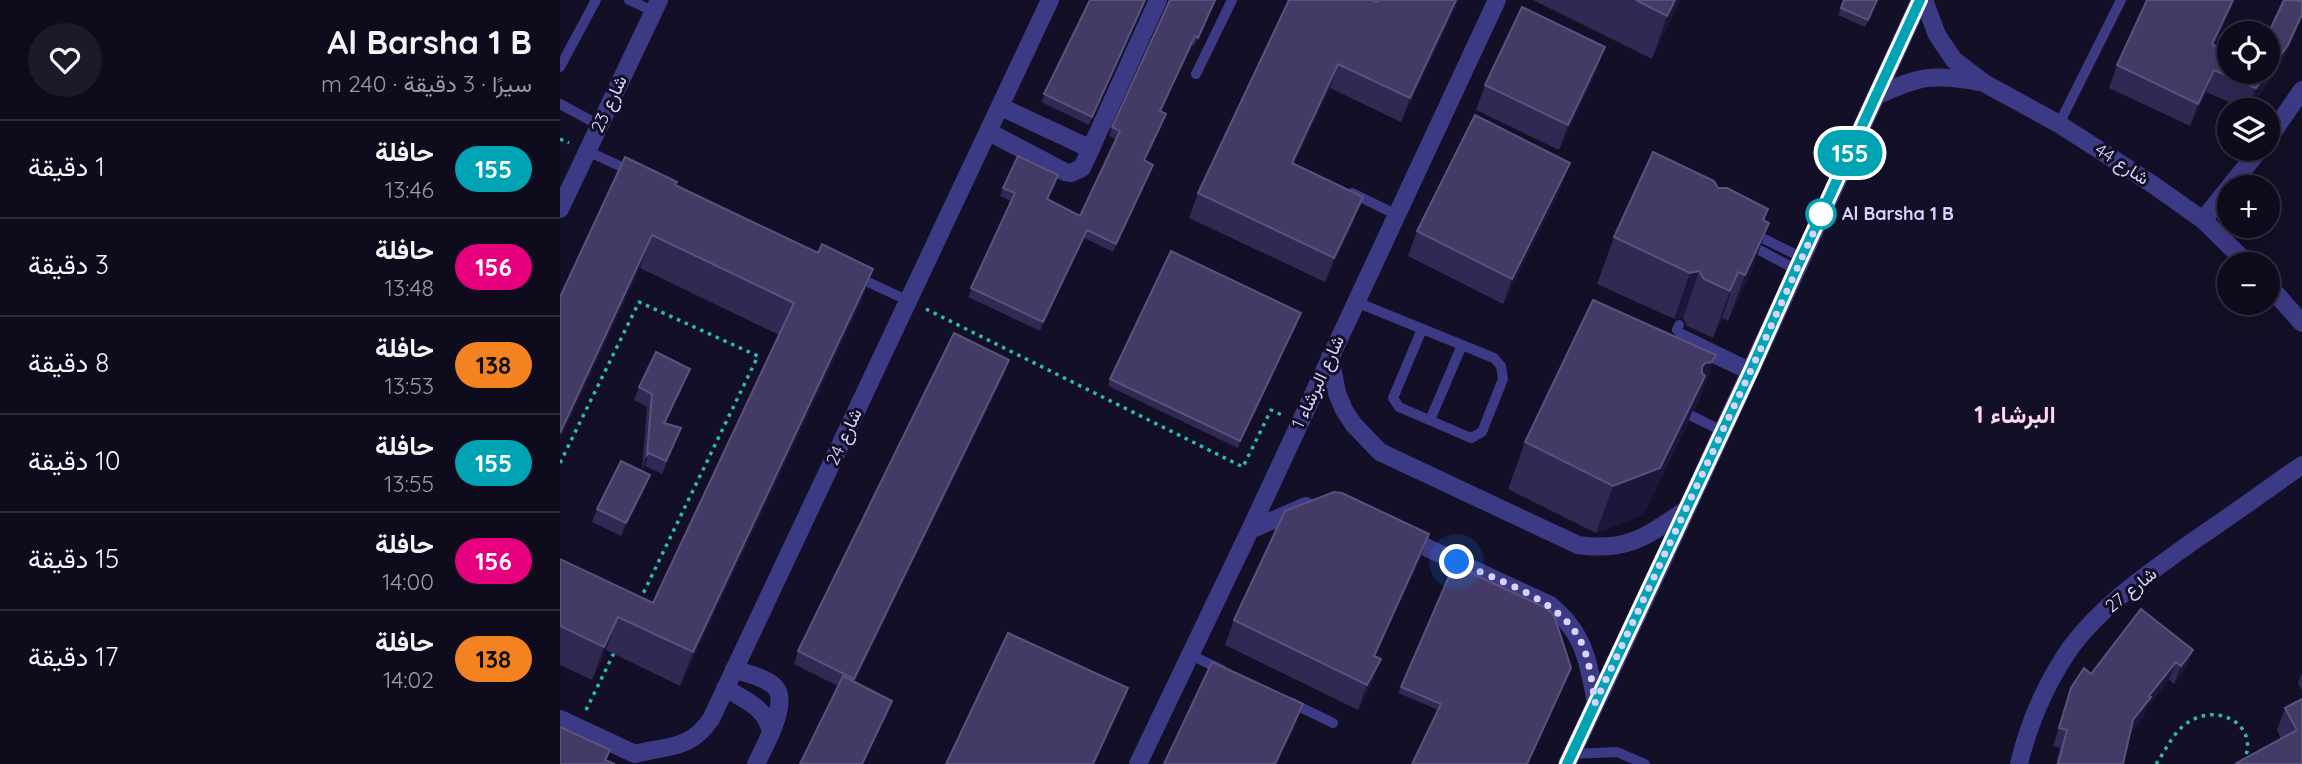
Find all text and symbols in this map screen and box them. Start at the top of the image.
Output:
text: Al Barsha 1 B [327,21,532,62]
map controls [2217,21,2280,315]
button: locate [2217,21,2280,84]
button: heart [28,23,102,97]
text: سيرًا · 3 دقيقة · 240 m [321,69,532,98]
street label: شارع 23 [585,71,633,137]
button: layers [2217,98,2280,161]
line badge: 155 [1810,130,1890,176]
text: حافلة [375,135,434,168]
text: 155 [1832,138,1868,168]
street label: شارع 44 [2090,138,2154,190]
text: 1 دقيقة [28,150,105,183]
text: 155 [475,154,512,184]
text: 13:46 [385,175,434,204]
button: + [2217,175,2280,238]
marker: Al Barsha 1 B [1806,199,1836,229]
place label: Al Barsha 1 B [1842,202,1954,225]
text: حافلة [375,233,434,266]
text: 3 دقيقة [28,248,109,281]
text: 156 [475,252,512,282]
button: − [2217,252,2280,315]
text: 13:48 [385,273,434,302]
text: حافلة [375,331,434,364]
street label: شارع البرشاء 1 [1286,332,1350,432]
text: 8 دقيقة [28,346,109,379]
text: 138 [476,350,511,380]
text: 13:53 [385,371,434,400]
district label: البرشاء 1 [1974,399,2056,430]
street label: شارع 24 [820,405,868,469]
text: حافلة [375,429,434,462]
text: 10 دقيقة [28,444,120,477]
text: 155 [475,448,512,478]
text: 13:55 [384,469,434,498]
text: حافلة [375,527,434,560]
text: 15 دقيقة [28,542,119,575]
your location [1439,544,1474,579]
text: 156 [475,546,512,576]
street label: شارع 27 [2100,562,2162,618]
text: 14:00 [382,567,434,596]
text: حافلة [375,625,434,658]
text: 17 دقيقة [28,640,118,673]
text: 138 [476,644,511,674]
text: 14:02 [383,665,434,694]

